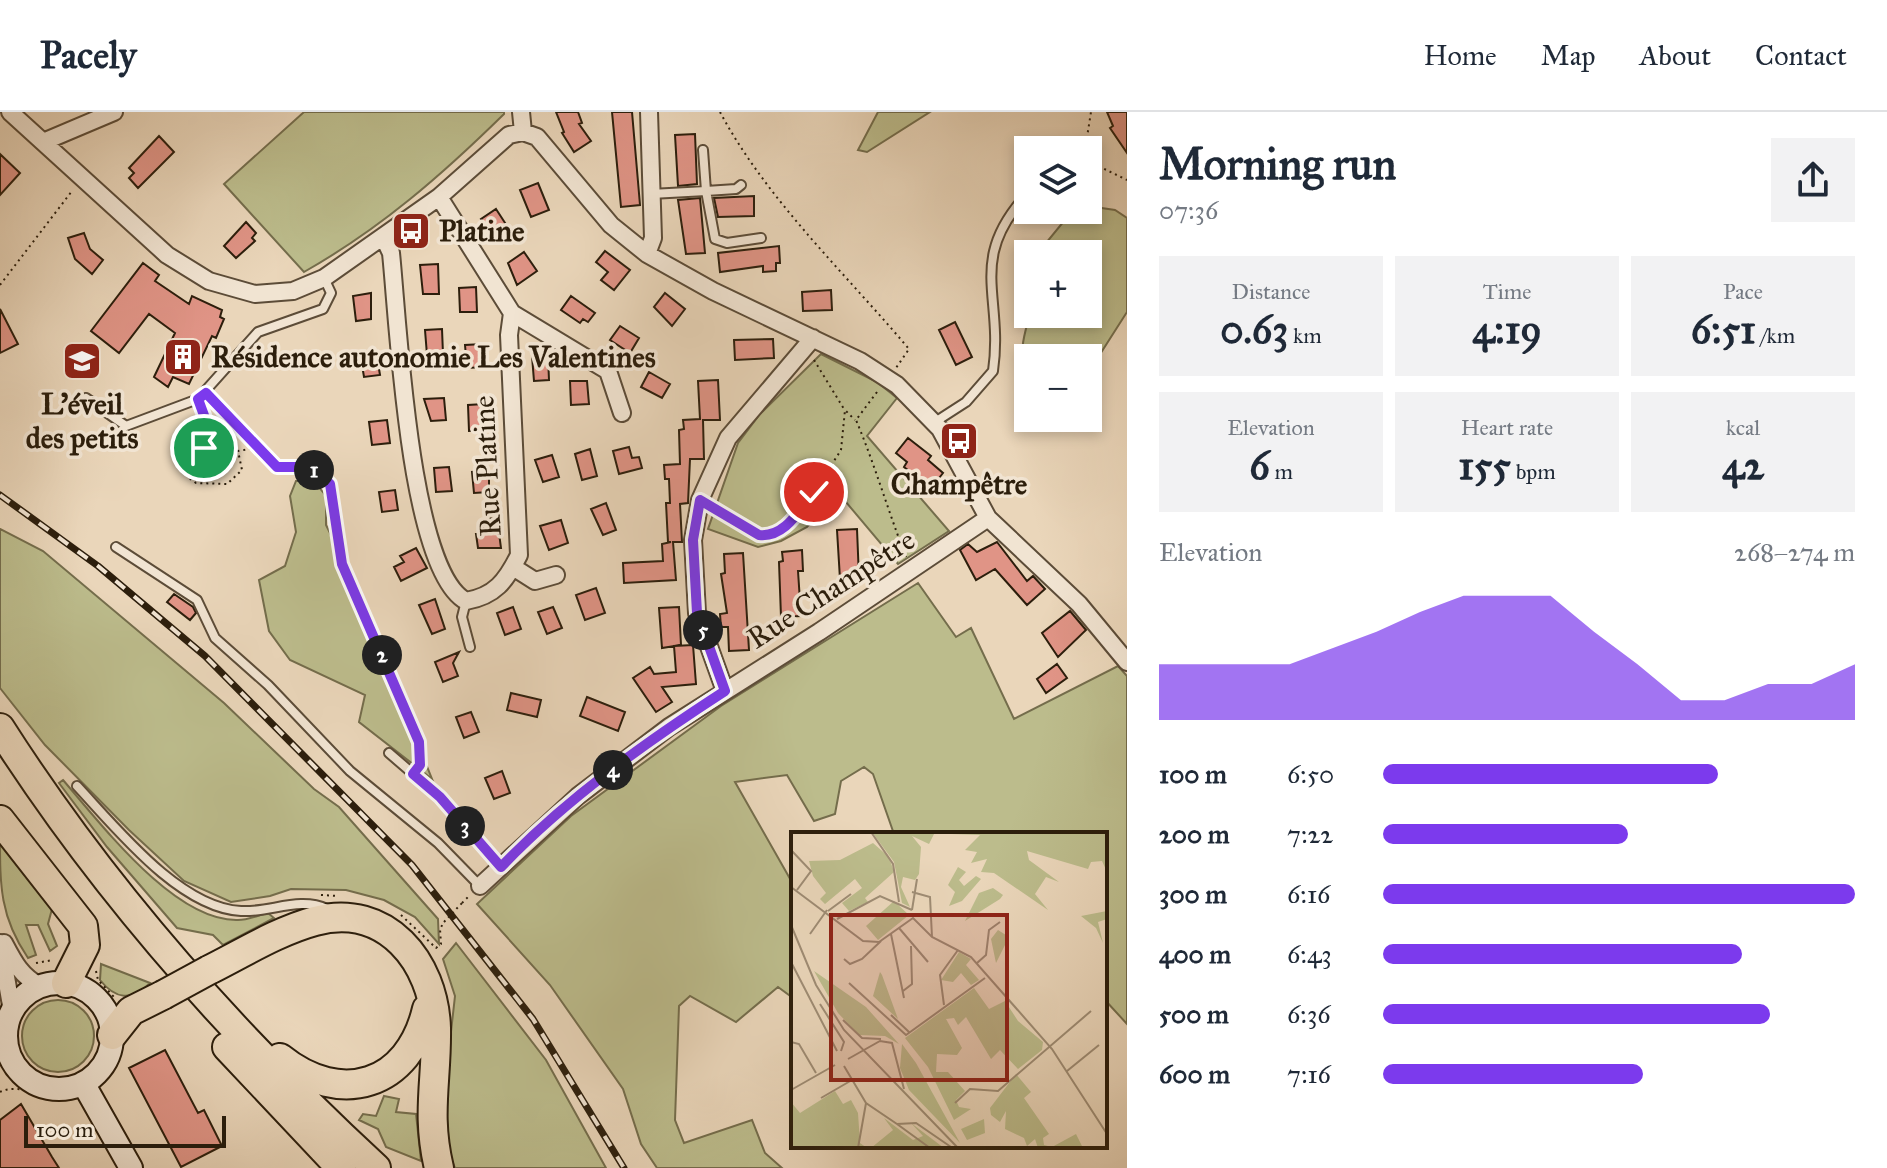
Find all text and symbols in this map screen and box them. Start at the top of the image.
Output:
text: Pacely [40,32,136,78]
text: Home [1424,38,1497,73]
text: Map [1541,38,1595,73]
text: About [1639,38,1711,73]
text: Contact [1755,38,1847,73]
map controls [1014,136,1102,432]
button: layers [1014,136,1102,224]
text: Morning run [1159,137,1396,191]
button: share [1771,138,1855,222]
text: 07:36 [1159,194,1218,226]
bus stop icon: Platine [390,210,432,252]
place label: Platine [439,213,525,249]
button: + [1014,240,1102,328]
text: Distance [1232,278,1310,305]
text: Time [1483,278,1531,305]
text: Pace [1723,278,1763,305]
text: 0.63 [1220,305,1288,354]
text: 4:19 [1472,305,1542,354]
text: 6:51 [1691,305,1756,354]
text: km [1288,322,1322,349]
text: /km [1756,322,1795,349]
building icon: Résidence autonomie Les Valentines [162,336,204,378]
place label: Résidence autonomie Les Valentines [211,339,656,375]
school or university icon: L'éveil des petits [61,340,103,382]
button: − [1014,344,1102,432]
place label: L'éveil des petits [26,386,138,456]
street label: Rue Platine [465,394,509,538]
pin [170,414,238,482]
text: Elevation [1227,414,1315,441]
text: Heart rate [1461,414,1553,441]
text: kcal [1726,414,1760,441]
bus stop icon: Champêtre [938,420,980,462]
icon: arrive [182,426,226,470]
text: 6 [1249,441,1270,490]
text: 155 [1458,441,1511,490]
text: 42 [1722,441,1764,490]
pin: 1 [294,450,334,490]
text: 1 [310,456,318,483]
pin [780,458,848,526]
text: m [1270,458,1293,485]
text: bpm [1511,458,1556,485]
place label: Champêtre [891,466,1028,502]
icon: check [792,470,836,514]
street label: Rue Champêtre [740,521,922,657]
text: Elevation [1159,536,1262,568]
text: 268–274 m [1734,536,1855,568]
pin: 5 [683,610,723,650]
text: 5 [698,616,708,643]
pin: 2 [362,635,402,675]
text: 2 [377,641,387,668]
pin: 4 [593,750,633,790]
text: 4 [607,756,619,783]
text: 100 m [1159,758,1227,790]
text: 6:50 [1287,758,1334,790]
pin: 3 [445,806,485,846]
text: 3 [461,812,469,839]
text: 200 m [1159,818,1230,850]
text: 7:22 [1287,818,1333,850]
inset map [791,832,1107,1148]
text: 300 m [1159,878,1227,910]
text: 6:16 [1287,878,1330,910]
text: 400 m [1159,938,1231,970]
text: 6:43 [1287,938,1332,970]
text: 500 m [1159,998,1229,1030]
text: 6:36 [1287,998,1331,1030]
text: 600 m [1159,1058,1230,1090]
text: 7:16 [1287,1058,1331,1090]
scale bar [24,1112,226,1148]
text: 100 m [36,1116,93,1143]

